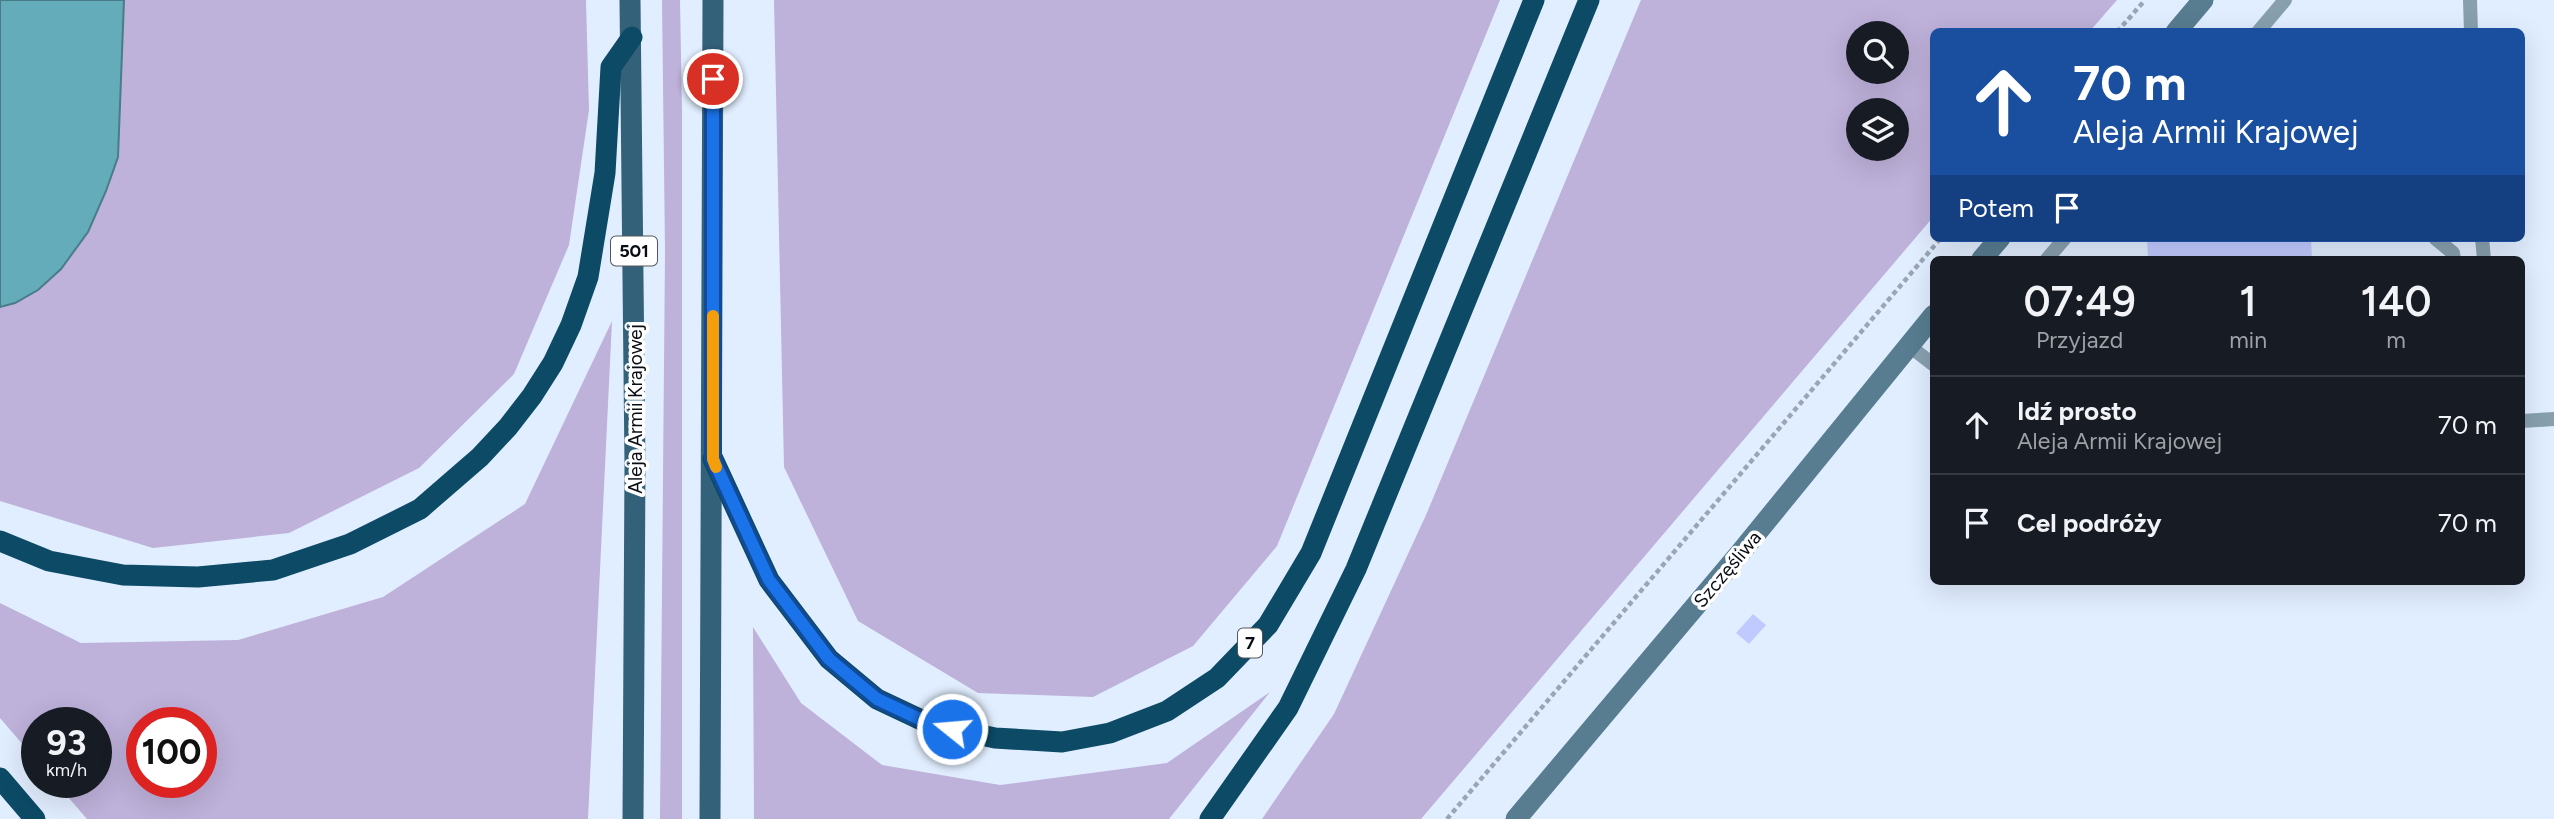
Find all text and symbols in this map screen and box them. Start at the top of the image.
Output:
map controls [1846,21,1909,161]
button: search [1846,21,1909,84]
pin [683,49,743,109]
text: 70 m [2073,53,2186,112]
icon: ahead [1958,56,2049,147]
icon: arrive [694,60,732,98]
button: layers [1846,98,1909,161]
text: Aleja Armii Krajowej [2073,113,2359,151]
icon: arrive [2048,189,2086,227]
text: Potem [1958,192,2034,224]
road number: 501 [611,236,657,265]
text: 07:49 [2023,276,2136,327]
text: 1 [2239,276,2257,327]
text: 140 [2360,276,2432,327]
street label: Aleja Armii Krajowej [624,324,647,494]
text: Przyjazd [2036,326,2123,354]
text: min [2229,326,2267,354]
text: m [2386,326,2406,354]
text: Idź prosto [2017,395,2137,427]
icon: ahead [1958,406,1996,444]
text: 70 m [2438,409,2497,441]
text: Aleja Armii Krajowej [2017,427,2222,455]
icon: arrive [1958,504,1996,542]
text: Cel podróży [2017,507,2161,539]
text: 70 m [2438,507,2497,539]
street label: Szczęśliwa [1689,526,1766,612]
road number: 7 [1238,628,1262,658]
position arrow [915,692,989,766]
speed limit sign: 100 [126,707,217,798]
text: 93 [47,722,86,764]
text: km/h [46,759,87,781]

